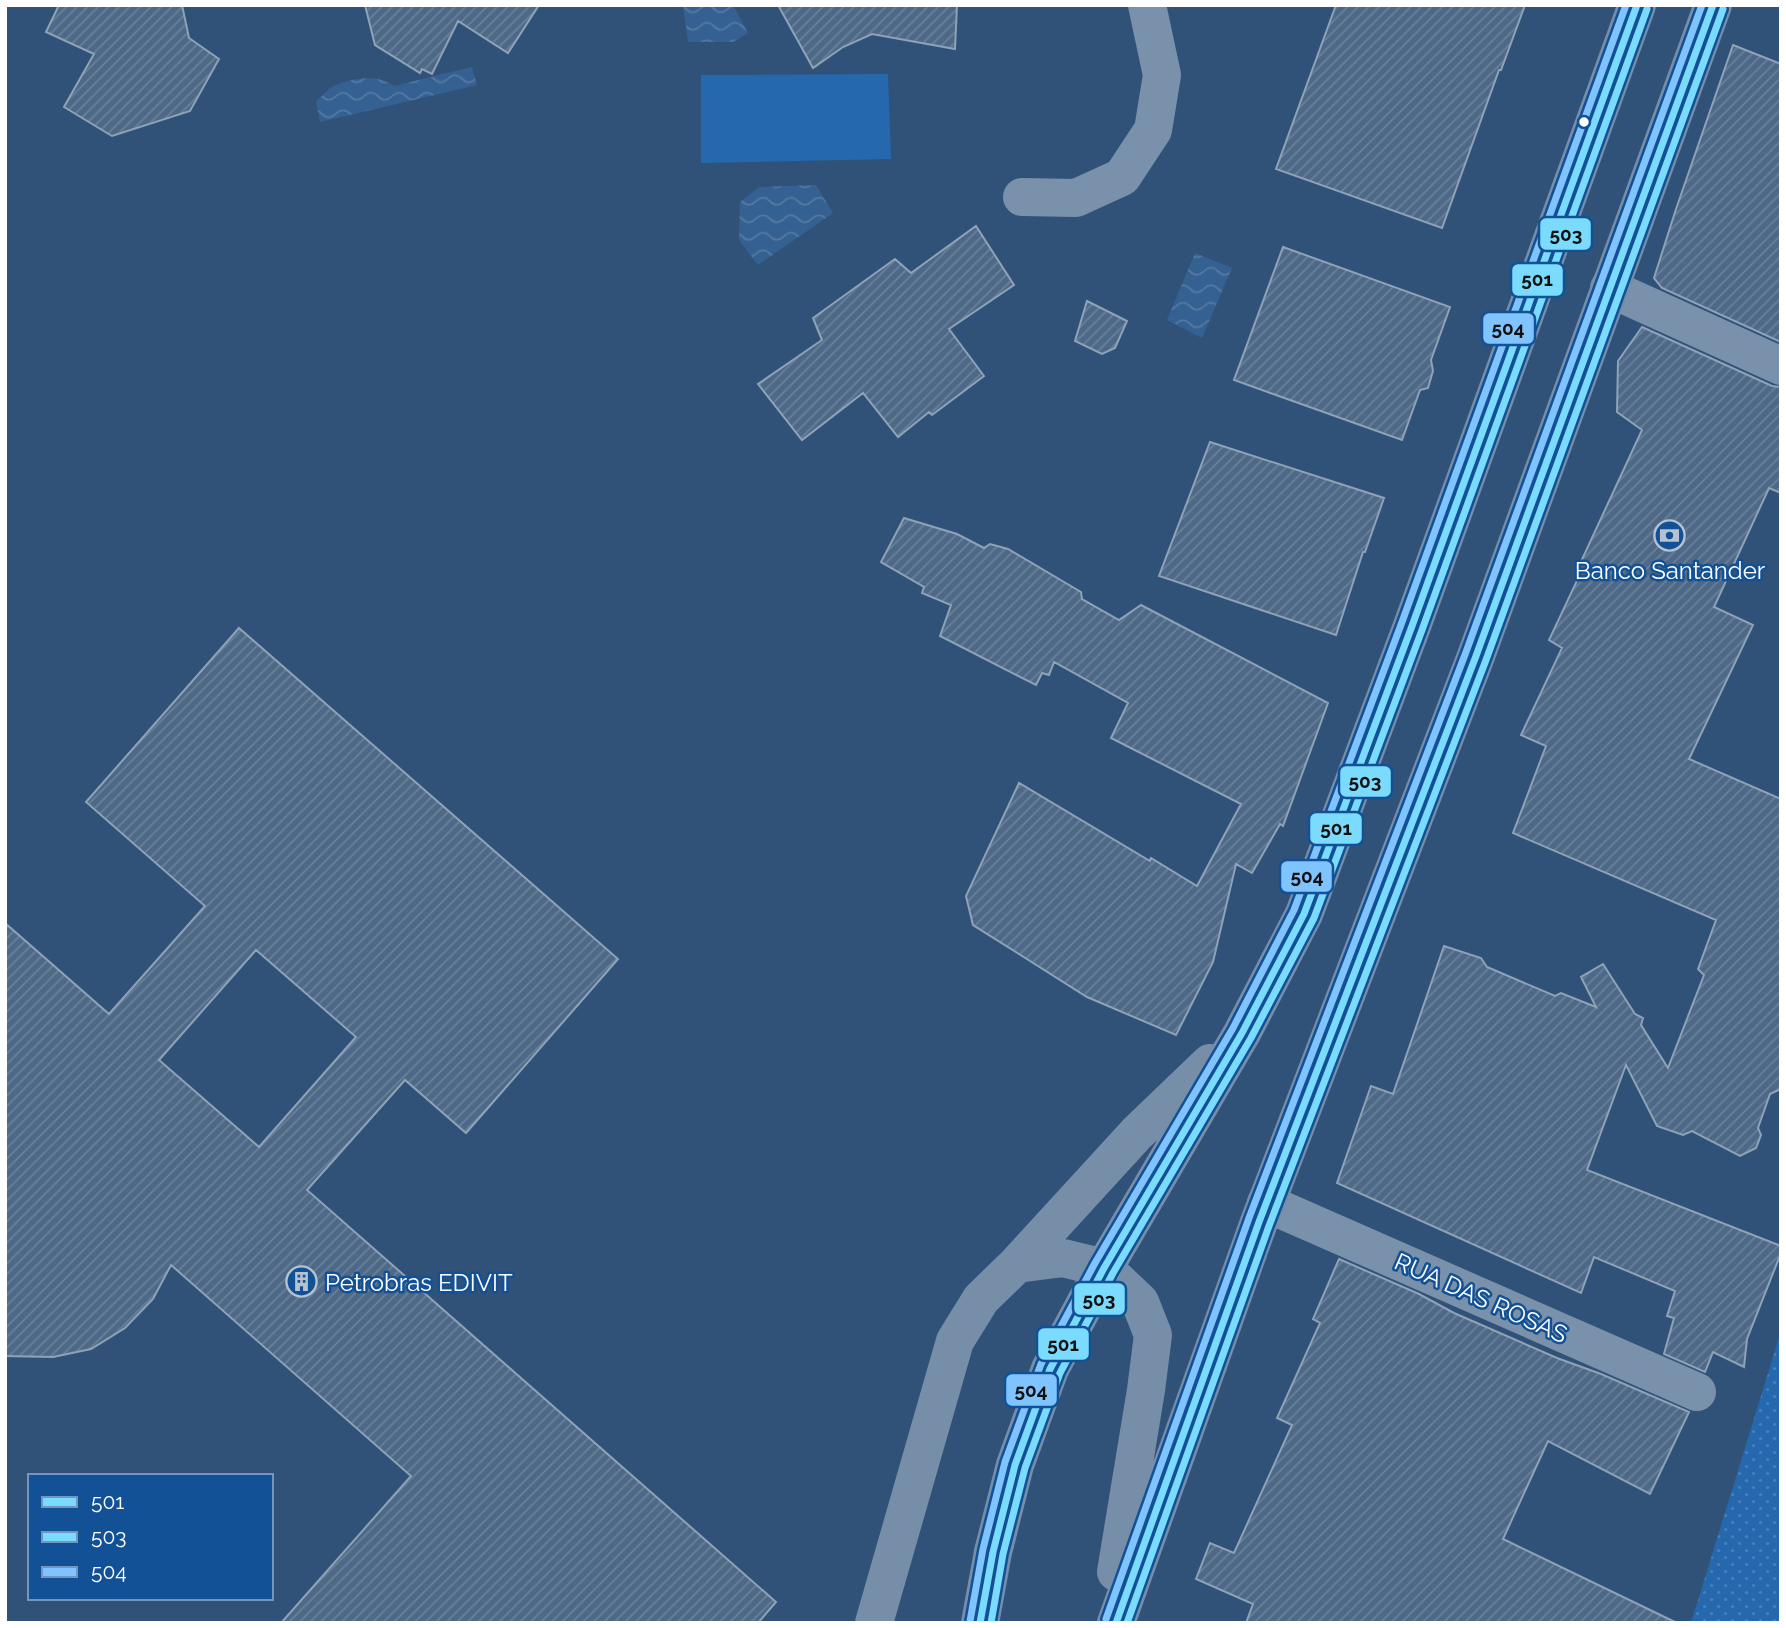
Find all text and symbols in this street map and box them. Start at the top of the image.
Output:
unlabelled marker [1577,115,1591,129]
line badge: 503 [1539,217,1592,251]
text: 503 [1550,223,1582,245]
line badge: 501 [1511,263,1564,297]
text: 501 [1521,268,1553,290]
line badge: 504 [1482,312,1535,345]
text: 504 [1491,317,1525,339]
bank icon: Banco Santander [1653,519,1687,553]
place label: Banco Santander [1575,556,1766,585]
line badge: 503 [1339,765,1392,798]
text: 503 [1349,770,1381,792]
line badge: 501 [1309,812,1363,845]
text: 501 [1320,817,1352,839]
line badge: 504 [1280,860,1333,893]
text: 504 [1290,865,1324,887]
street label: RUA DAS ROSAS [1390,1247,1572,1349]
building icon: Petrobras EDIVIT [285,1265,319,1299]
place label: Petrobras EDIVIT [325,1268,513,1297]
line badge: 503 [1073,1282,1126,1316]
text: 503 [1083,1288,1115,1310]
line badge: 501 [1037,1327,1090,1361]
text: 501 [1047,1333,1079,1355]
line badge: 504 [1005,1373,1058,1407]
text: 504 [1014,1379,1048,1401]
legend [28,1474,273,1600]
text: 501 [91,1489,124,1514]
text: 503 [91,1524,127,1549]
text: 504 [91,1559,127,1584]

